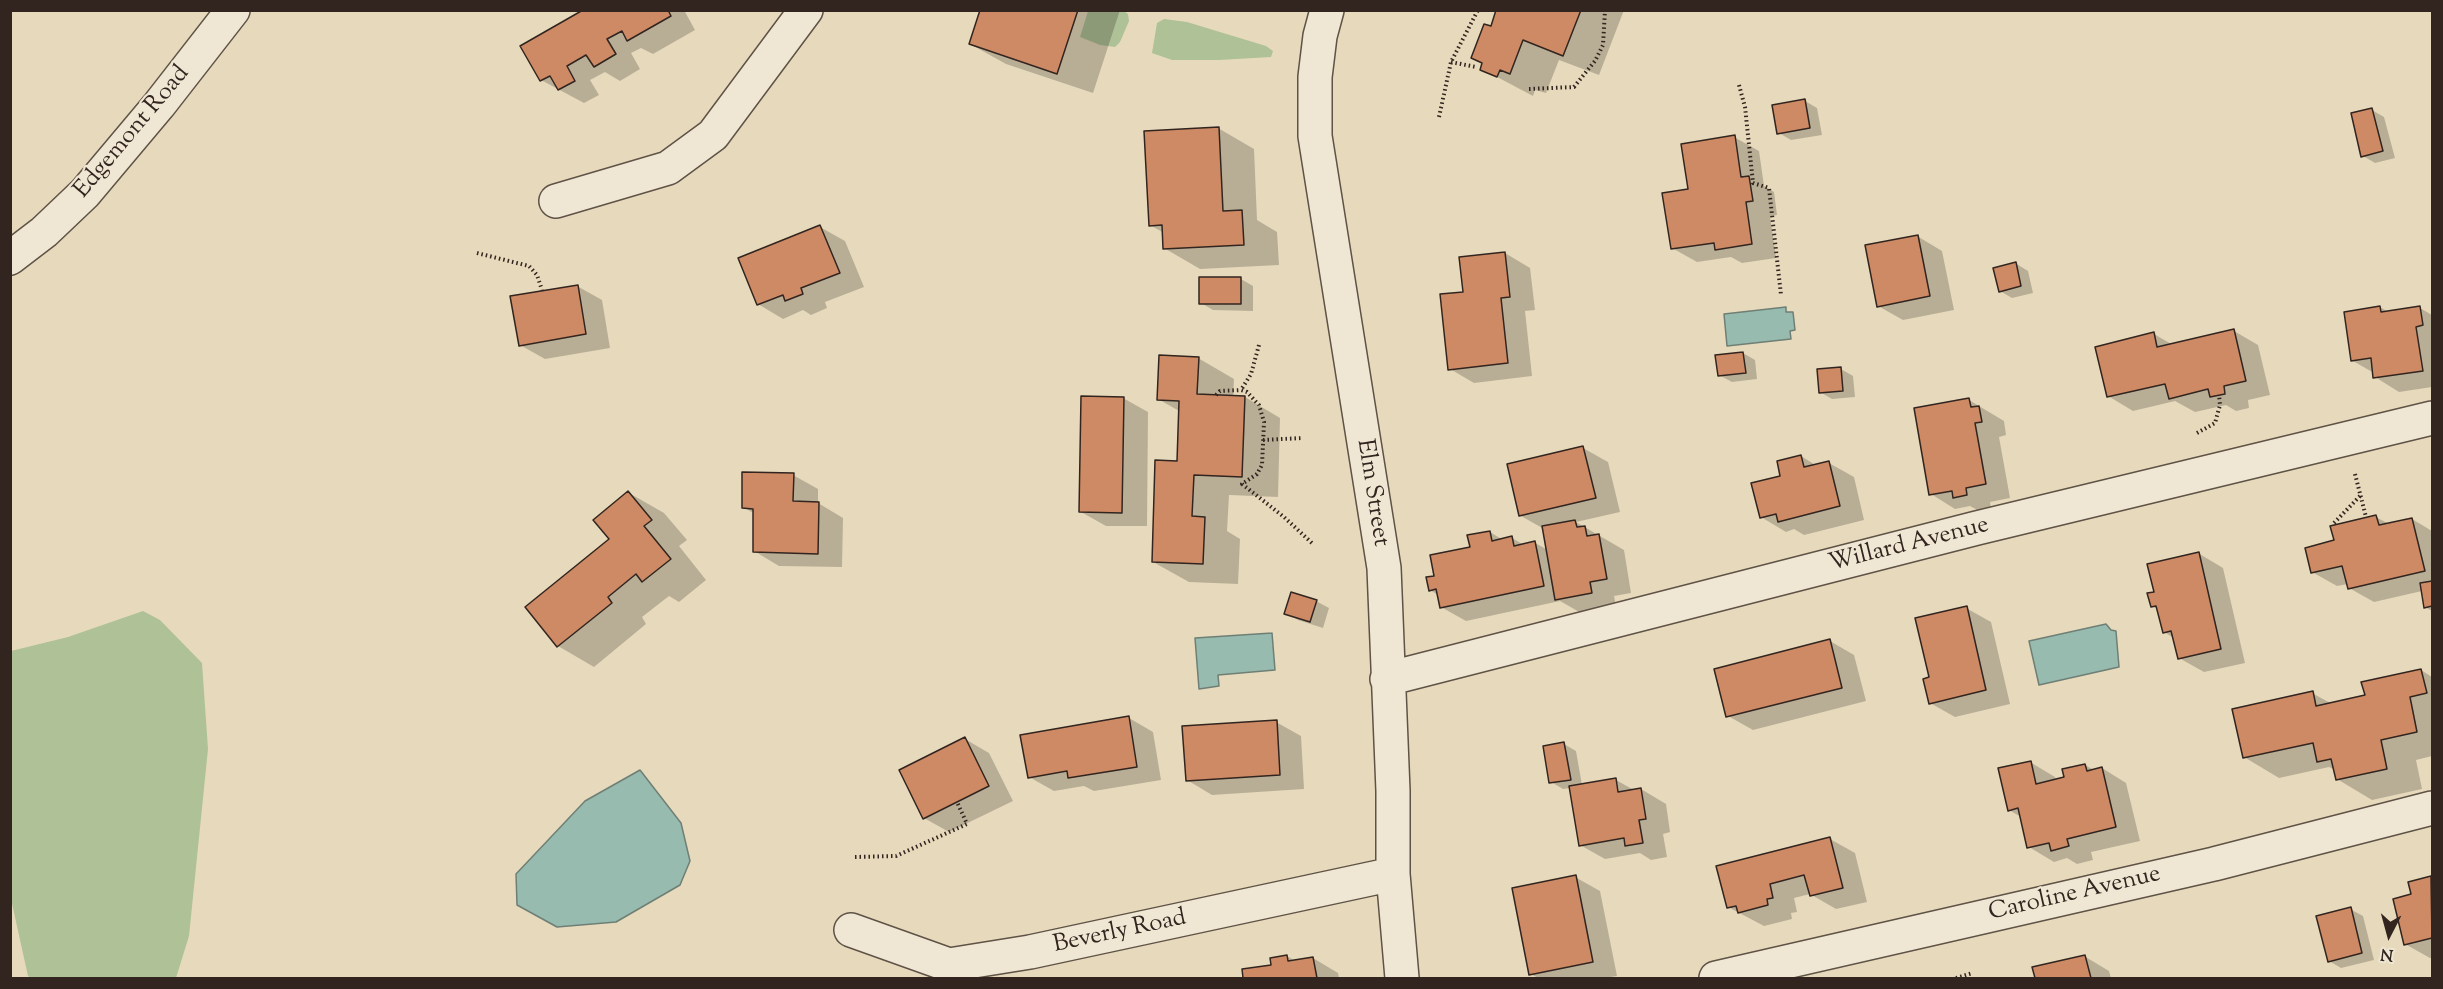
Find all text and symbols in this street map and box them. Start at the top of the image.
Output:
street label: Edgemont Road [69,61,197,205]
street label: Elm Street [1348,437,1394,549]
street label: Willard Avenue [1826,512,1992,580]
street label: Caroline Avenue [1986,861,2164,929]
street label: Beverly Road [1051,905,1189,961]
north arrow [2359,905,2419,965]
text: N [2380,941,2395,966]

